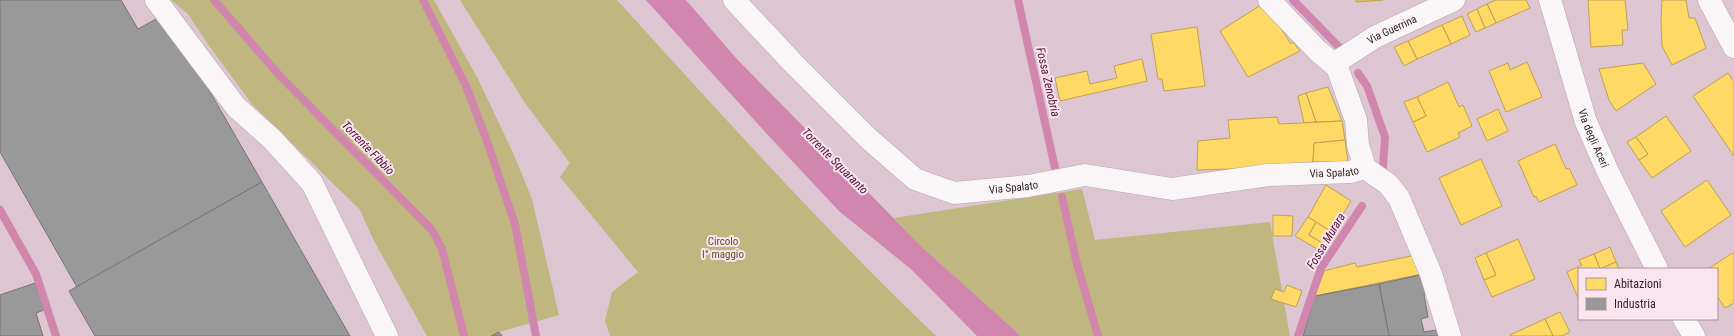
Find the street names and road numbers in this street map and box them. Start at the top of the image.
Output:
street label: Via Guerrina [1365,12,1419,47]
street label: Via degli Aceri [1575,107,1611,170]
street label: Via Spalato [1309,164,1361,180]
street label: Via Spalato [988,178,1040,197]

